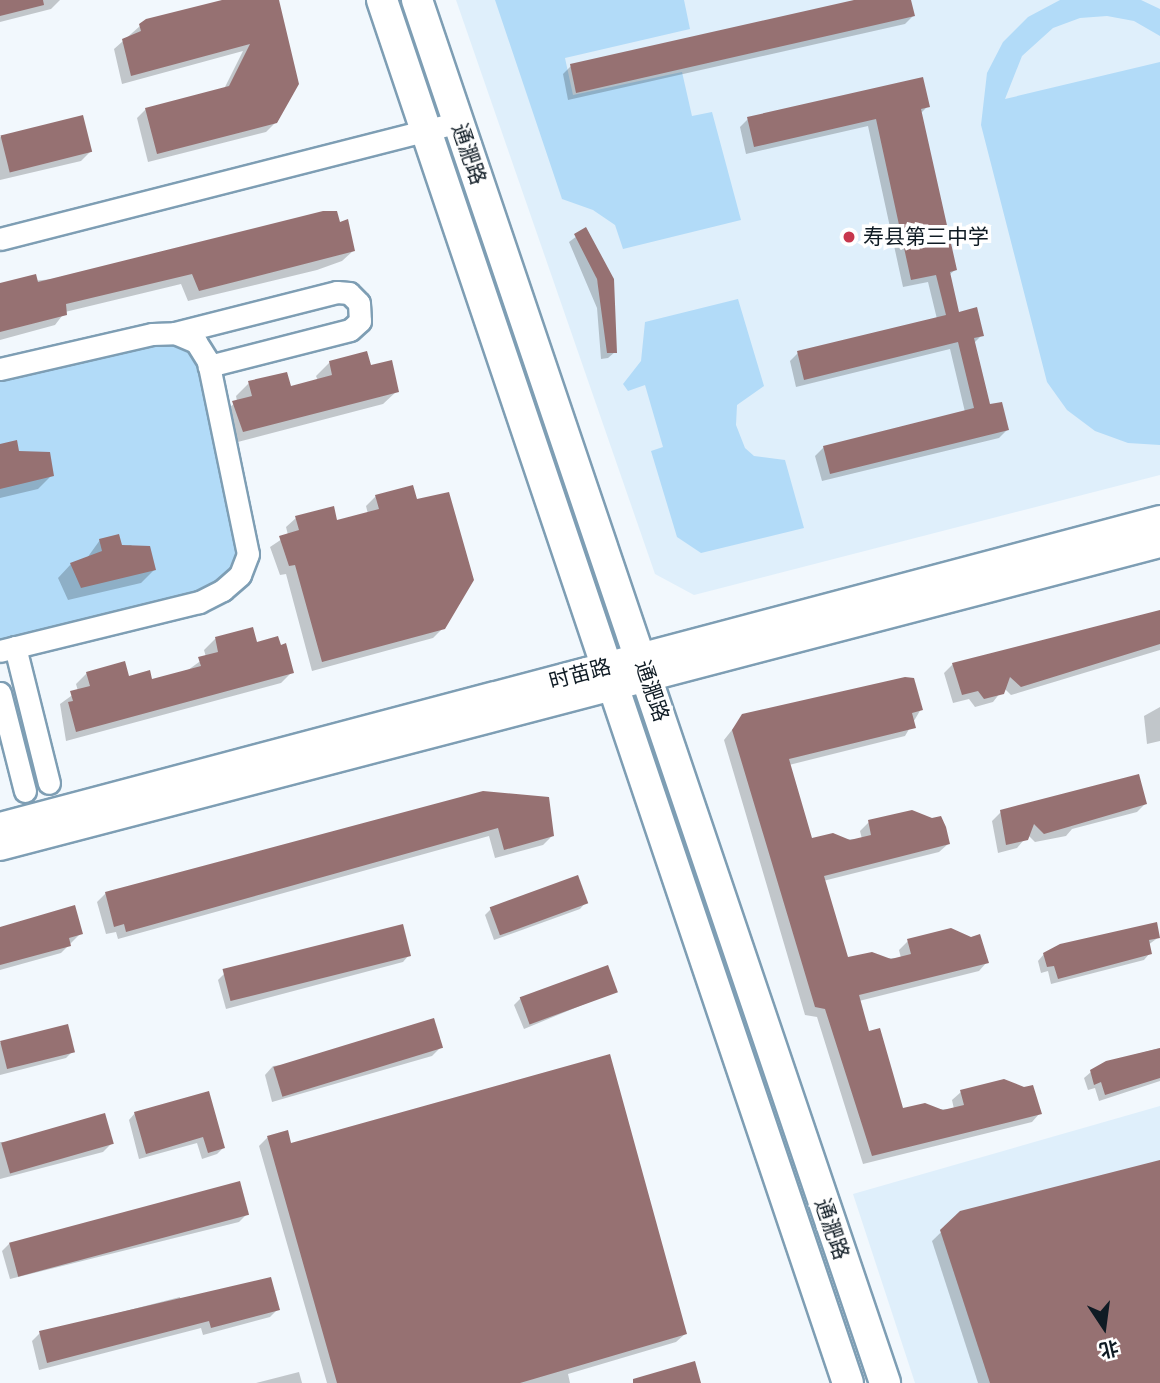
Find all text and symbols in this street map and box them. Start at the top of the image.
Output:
street label: 通淝路 [447,120,491,188]
place label: 寿县第三中学 [863,224,989,250]
marker: 寿县第三中学 [841,229,857,245]
street label: 时苗路 [546,654,614,694]
street label: 通淝路 [630,657,674,725]
street label: 通淝路 [810,1195,854,1263]
north arrow [1069,1292,1139,1362]
text: 北 [1097,1333,1121,1363]

